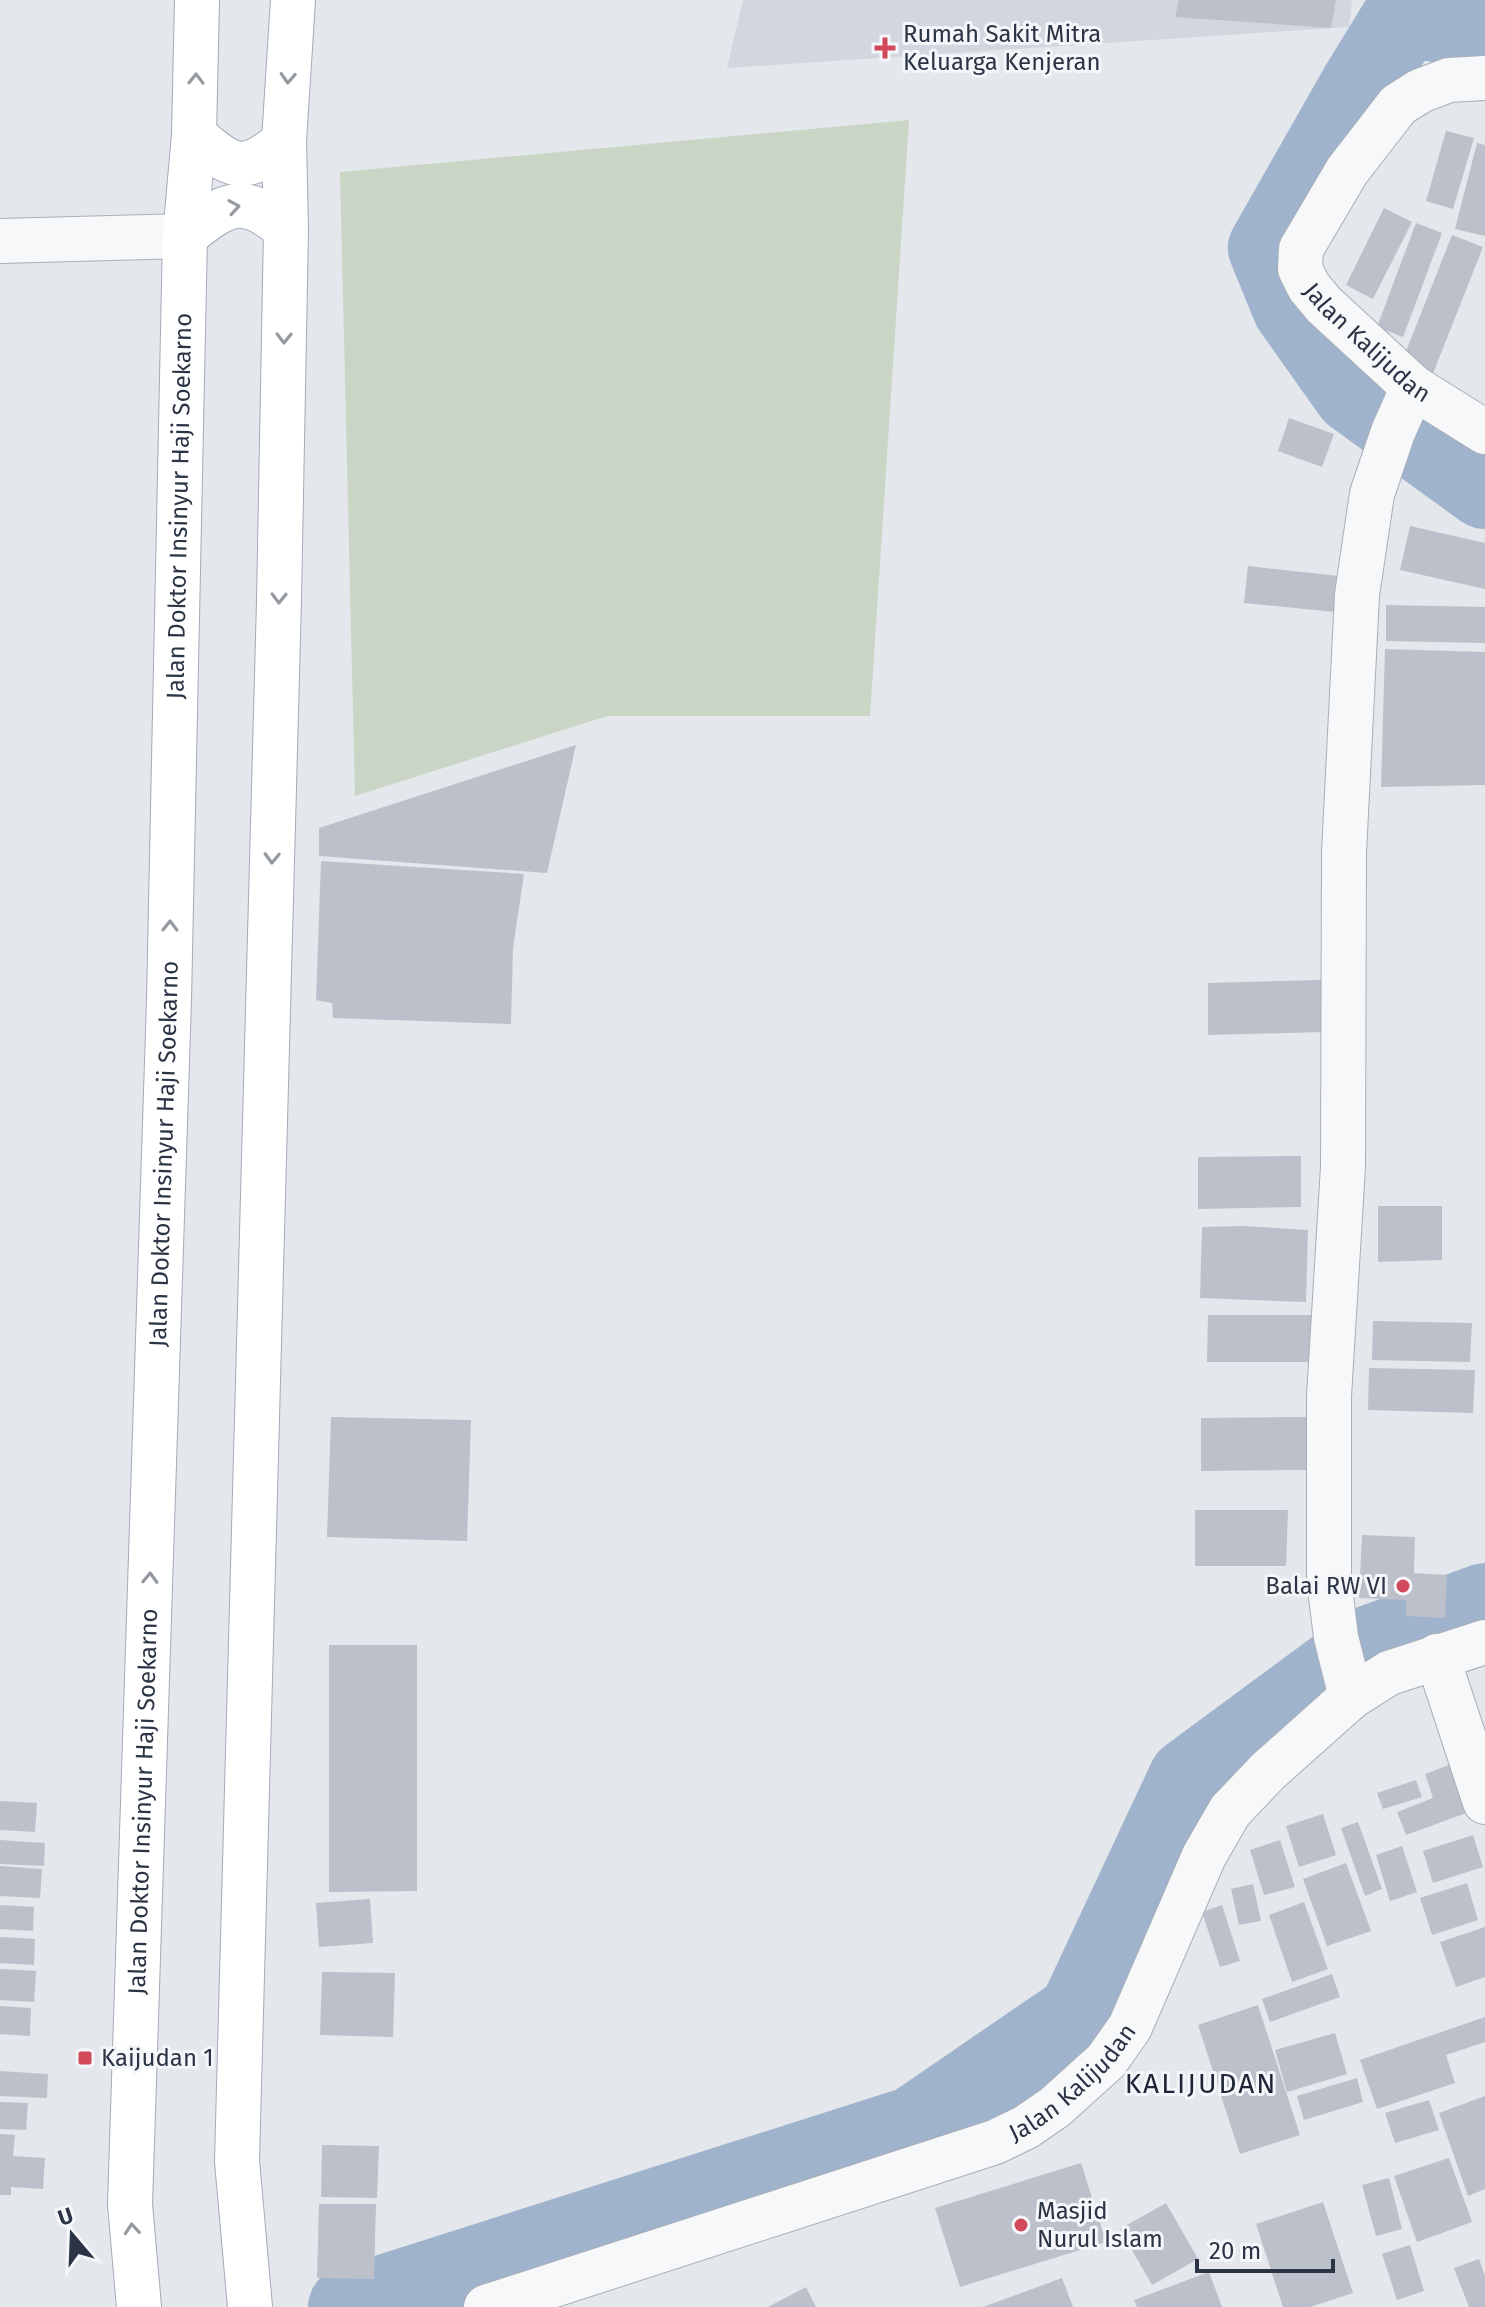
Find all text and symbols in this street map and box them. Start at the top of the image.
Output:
place label: Rumah Sakit Mitra Keluarga Kenjeran [903,20,1101,76]
marker: Rumah Sakit Mitra Keluarga Kenjeran [874,37,896,59]
one-way arrow [187,72,204,85]
one-way arrow [280,72,297,85]
one-way arrow [228,200,241,217]
street label: Jalan Kalijudan [1298,277,1436,408]
street label: Jalan Doktor Insinyur Haji Soekarno [161,313,197,700]
one-way arrow [275,332,292,345]
one-way arrow [270,592,287,605]
one-way arrow [263,852,280,865]
one-way arrow [162,919,179,932]
street label: Jalan Doktor Insinyur Haji Soekarno [144,960,184,1348]
one-way arrow [142,1571,159,1584]
place label: Balai RW VI [1265,1572,1387,1600]
marker: Balai RW VI [1394,1577,1412,1595]
street label: Jalan Doktor Insinyur Haji Soekarno [123,1608,163,1995]
street label: Jalan Kalijudan [1004,2018,1142,2147]
place label: Kaijudan 1 [101,2044,214,2072]
marker: Kaijudan 1 [76,2049,94,2067]
district label: KALIJUDAN [1125,2067,1277,2100]
north arrow [32,2195,112,2275]
place label: Masjid Nurul Islam [1037,2197,1163,2253]
text: U [54,2201,77,2232]
marker: Masjid Nurul Islam [1012,2216,1030,2234]
one-way arrow [124,2222,141,2235]
scale bar [1197,2223,1333,2273]
text: 20 m [1209,2237,1261,2265]

